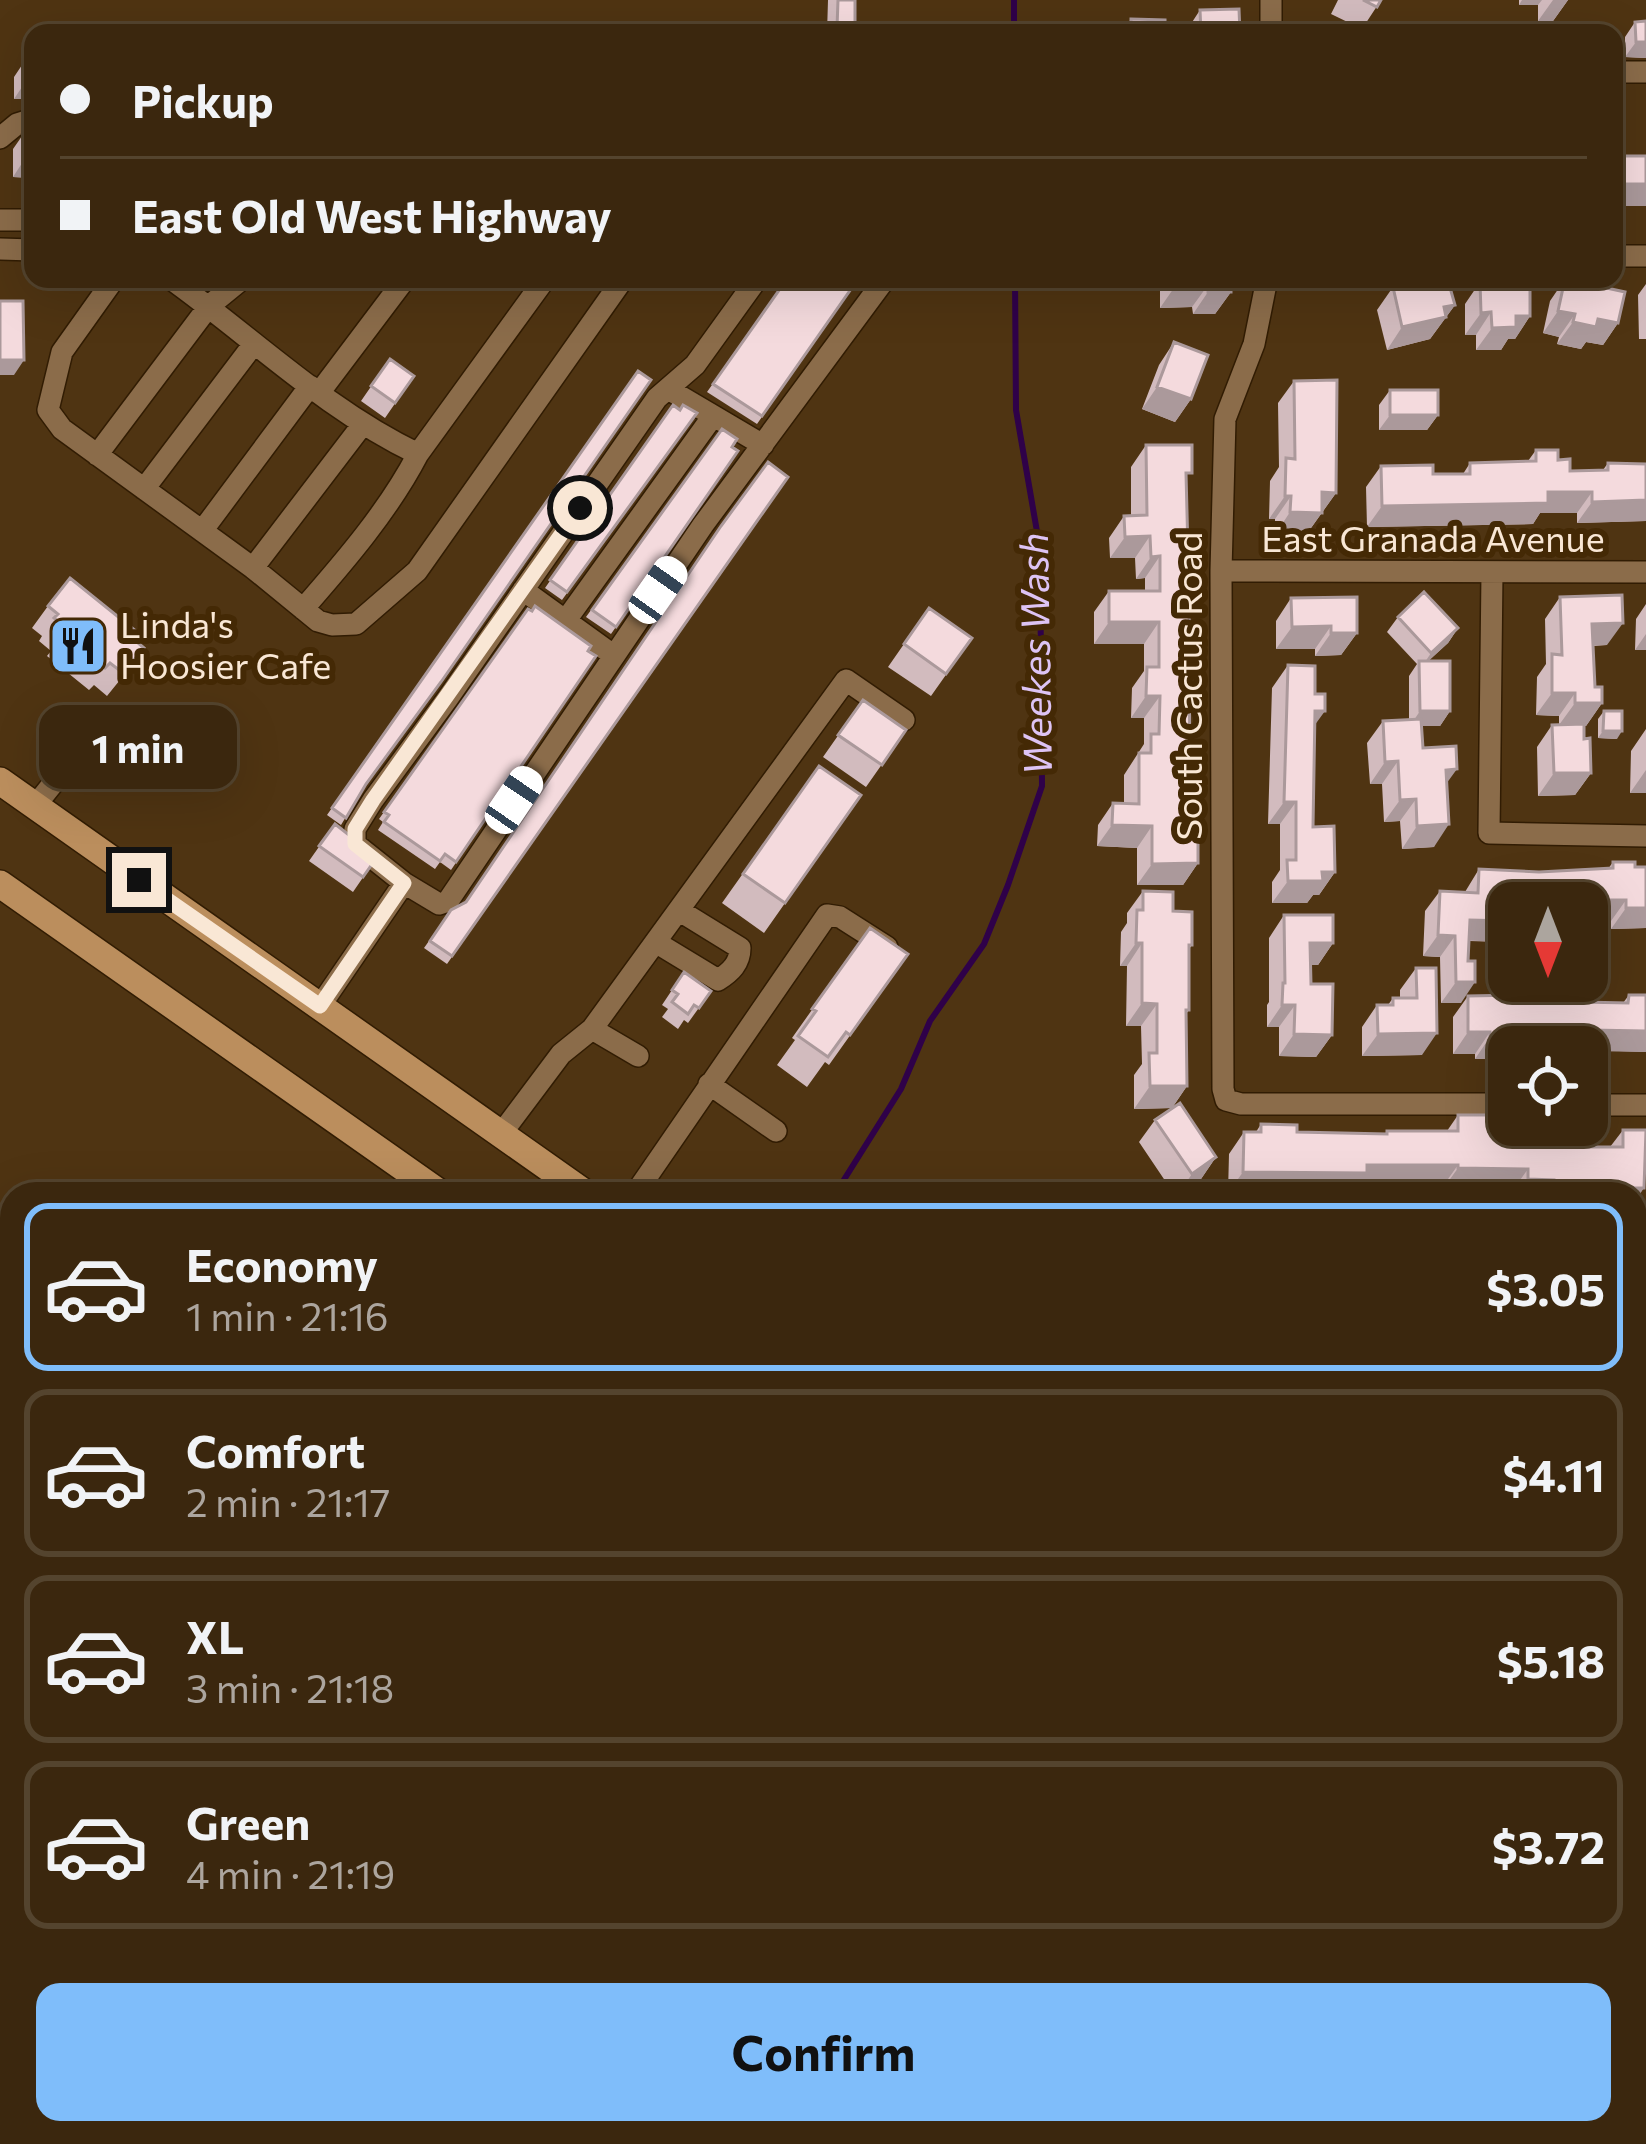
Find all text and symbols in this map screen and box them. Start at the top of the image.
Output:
text: Pickup [132,72,274,127]
text: East Old West Highway [132,187,612,242]
route start [553,481,607,535]
street label: East Granada Avenue [1261,515,1605,559]
water label: Weekes Wash [1008,532,1060,776]
street label: South Cactus Road [1165,532,1209,840]
car [623,550,693,630]
place label: Linda's Hoosier Cafe [120,601,331,686]
restaurant icon: Linda's Hoosier Cafe [47,615,109,677]
callout: 1 min [40,706,238,790]
text: 1 min [92,723,184,771]
car [479,760,549,840]
route end [112,853,166,907]
north arrow [1488,882,1608,1002]
map controls [1488,882,1608,1146]
button: locate [1488,1026,1608,1146]
icon: car [42,1233,150,1341]
text: Economy [186,1236,378,1291]
text: $3.05 [1486,1260,1605,1315]
text: 1 min · 21:16 [186,1291,389,1339]
icon: car [42,1419,150,1527]
text: Comfort [186,1422,365,1477]
text: $4.11 [1502,1446,1605,1501]
text: 2 min · 21:17 [186,1477,390,1525]
icon: car [42,1605,150,1713]
text: XL [186,1608,244,1663]
text: $5.18 [1497,1632,1605,1687]
text: 3 min · 21:18 [186,1663,394,1711]
icon: car [42,1791,150,1899]
text: Green [186,1794,310,1849]
text: $3.72 [1492,1818,1605,1873]
text: 4 min · 21:19 [186,1849,395,1897]
button: Confirm [36,1983,1611,2121]

